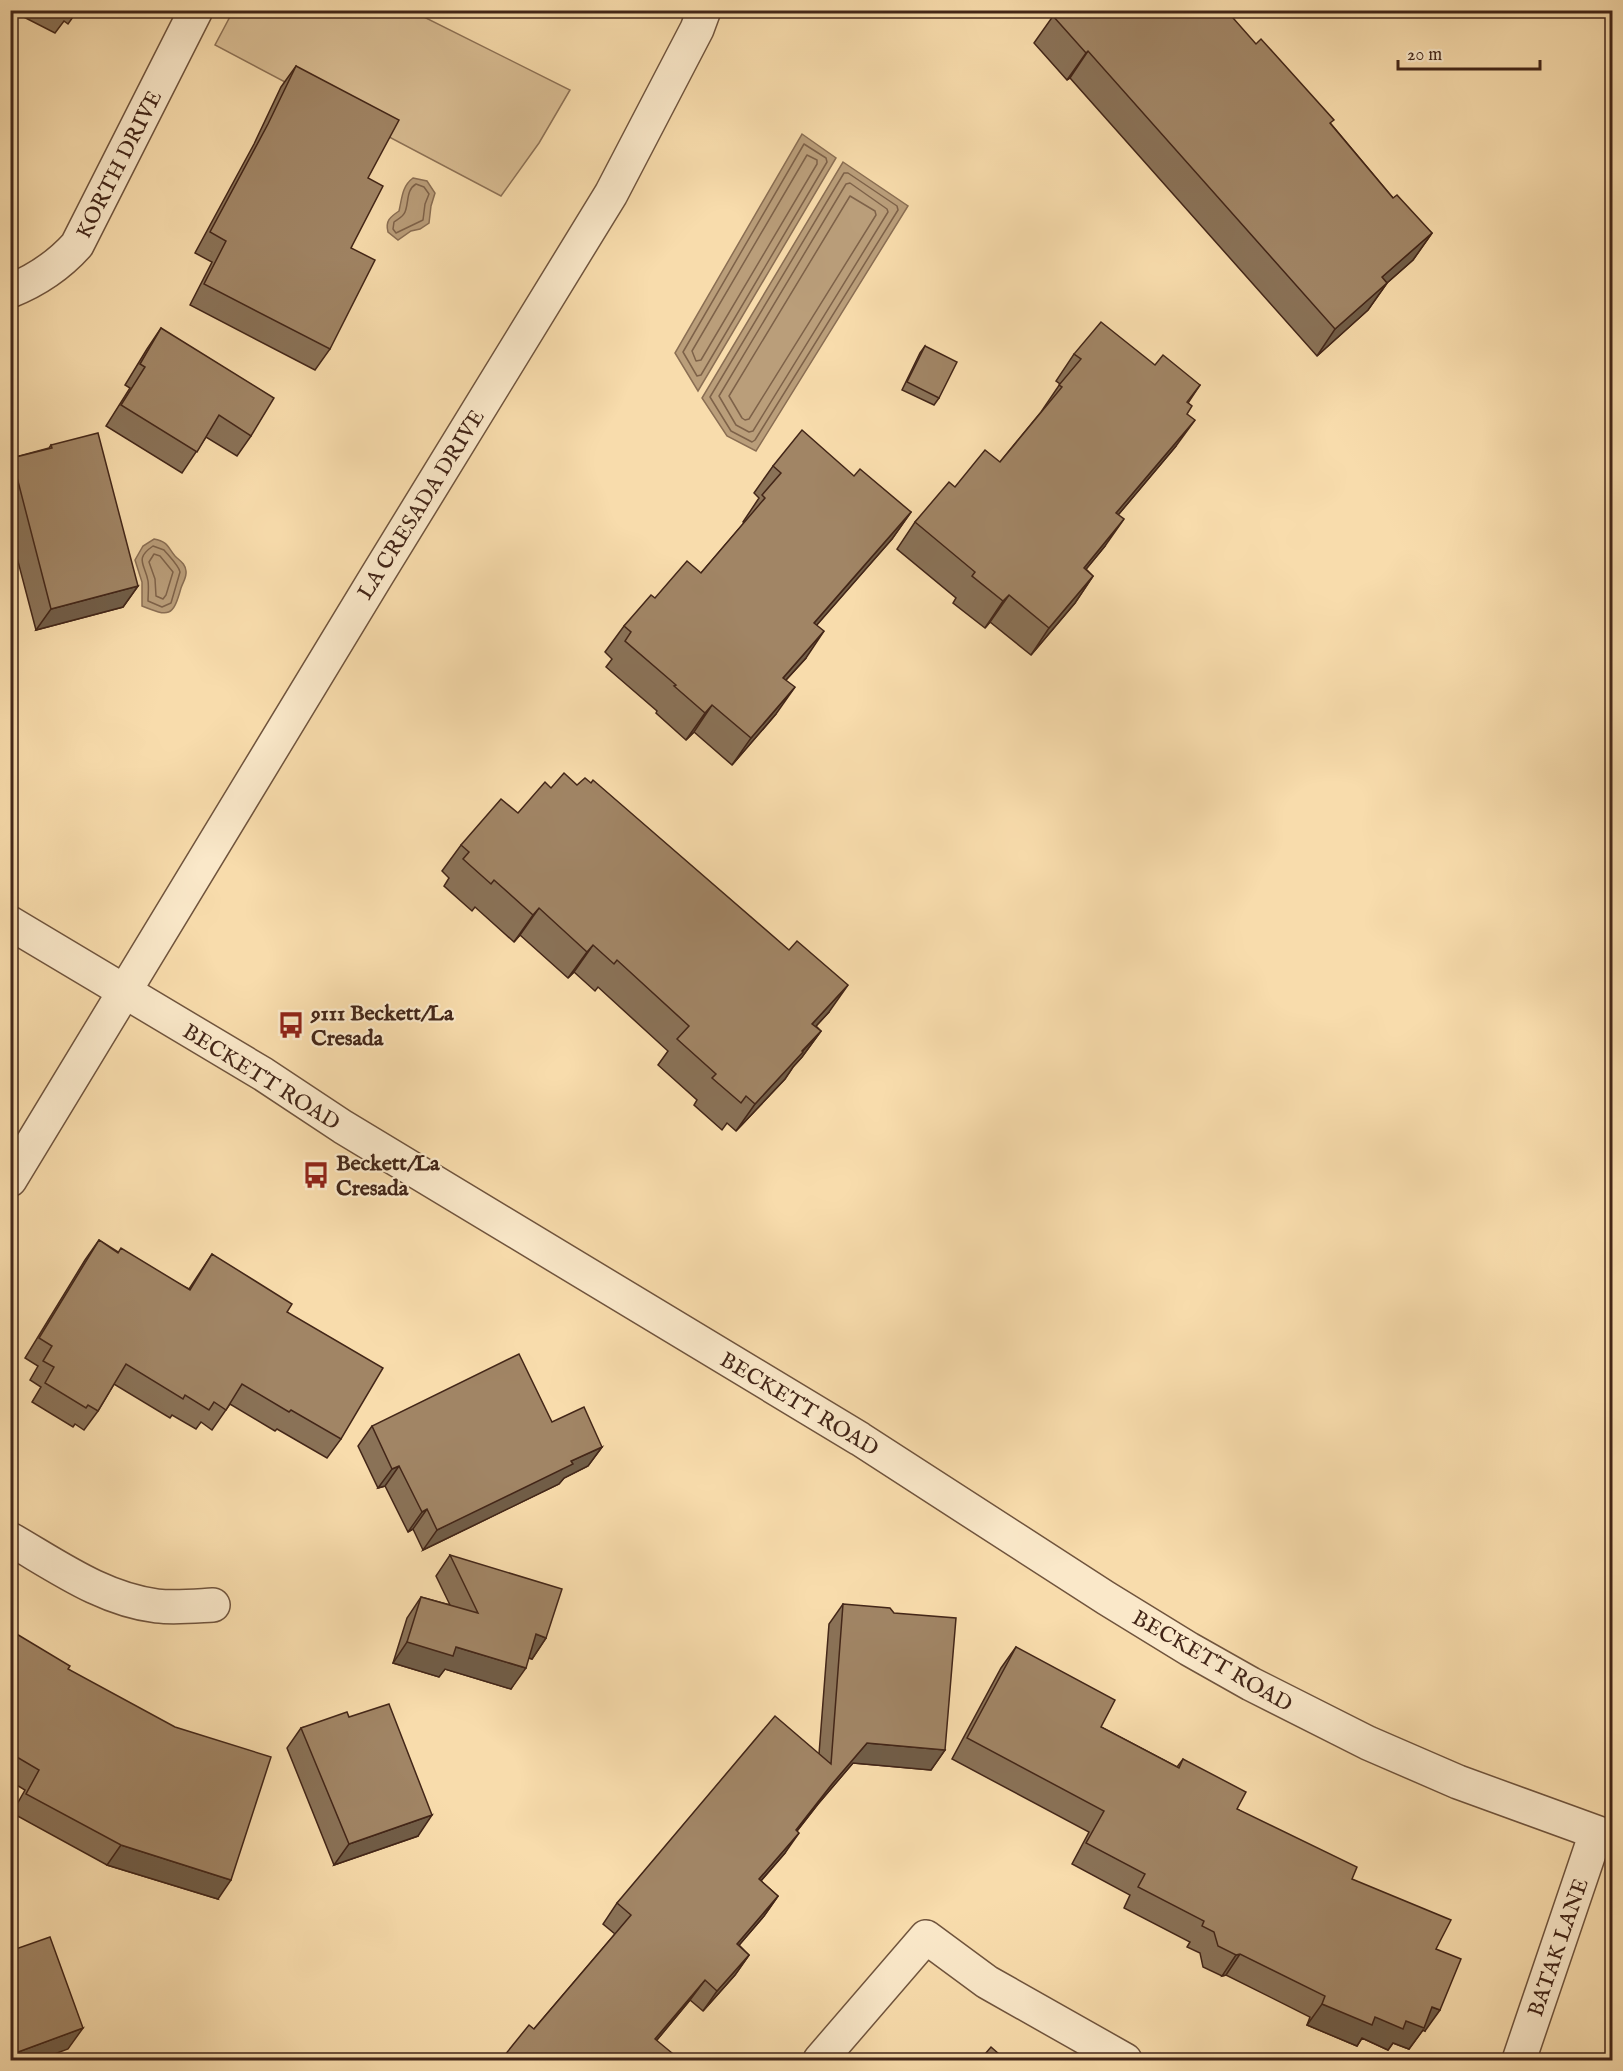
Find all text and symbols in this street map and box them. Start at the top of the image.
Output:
scale bar [1398,33,1540,71]
text: 20 m [1407,44,1442,67]
street label: KORTH DRIVE [70,86,169,244]
street label: LA CRESADA DRIVE [352,405,492,605]
place label: 9111 Beckett/La Cresada [310,1000,454,1053]
bus stop icon: 9111 Beckett/La Cresada [276,1010,306,1040]
street label: BECKETT ROAD [177,1018,345,1137]
place label: Beckett/La Cresada [336,1150,440,1203]
bus stop icon: Beckett/La Cresada [301,1160,331,1190]
street label: BECKETT ROAD [714,1346,884,1463]
street label: BECKETT ROAD [1127,1604,1297,1719]
street label: BATAK LANE [1522,1875,1596,2021]

